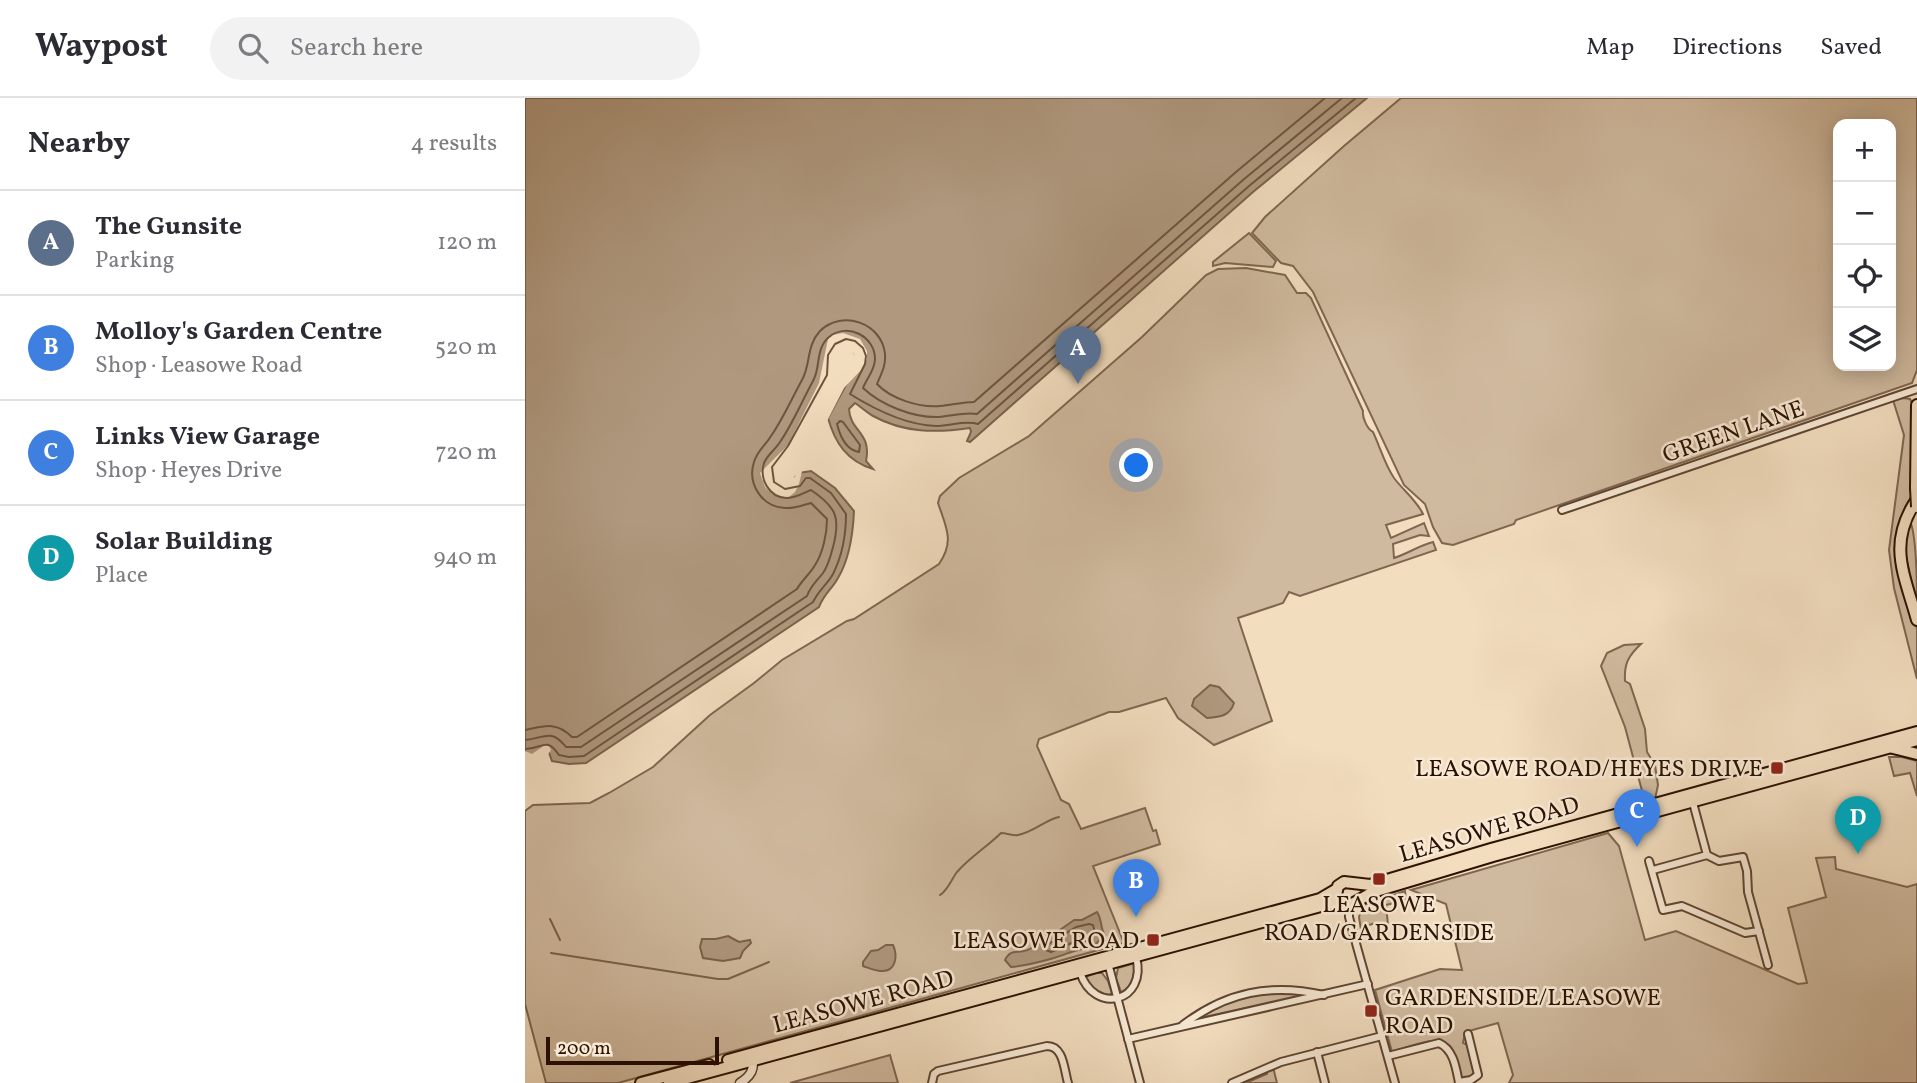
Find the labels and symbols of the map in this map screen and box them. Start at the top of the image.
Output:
pin: A [1055,326,1101,384]
street label: GREEN LANE [1658,393,1809,473]
your location [1119,448,1153,482]
place label: LEASOWE ROAD/HEYES DRIVE [1415,753,1763,787]
marker: LEASOWE ROAD/HEYES DRIVE [1769,760,1785,776]
street label: LEASOWE ROAD [1395,789,1584,873]
pin: C [1614,789,1660,847]
pin: D [1835,796,1881,854]
pin: B [1113,859,1159,917]
marker: LEASOWE ROAD/GARDENSIDE [1371,871,1387,887]
place label: LEASOWE ROAD/GARDENSIDE [1264,889,1494,951]
place label: LEASOWE ROAD [953,925,1139,959]
marker: LEASOWE ROAD [1145,932,1161,948]
street label: LEASOWE ROAD [769,962,958,1043]
place label: GARDENSIDE/LEASOWE ROAD [1385,982,1661,1044]
marker: GARDENSIDE/LEASOWE ROAD [1363,1003,1379,1019]
scale bar [546,1034,719,1066]

